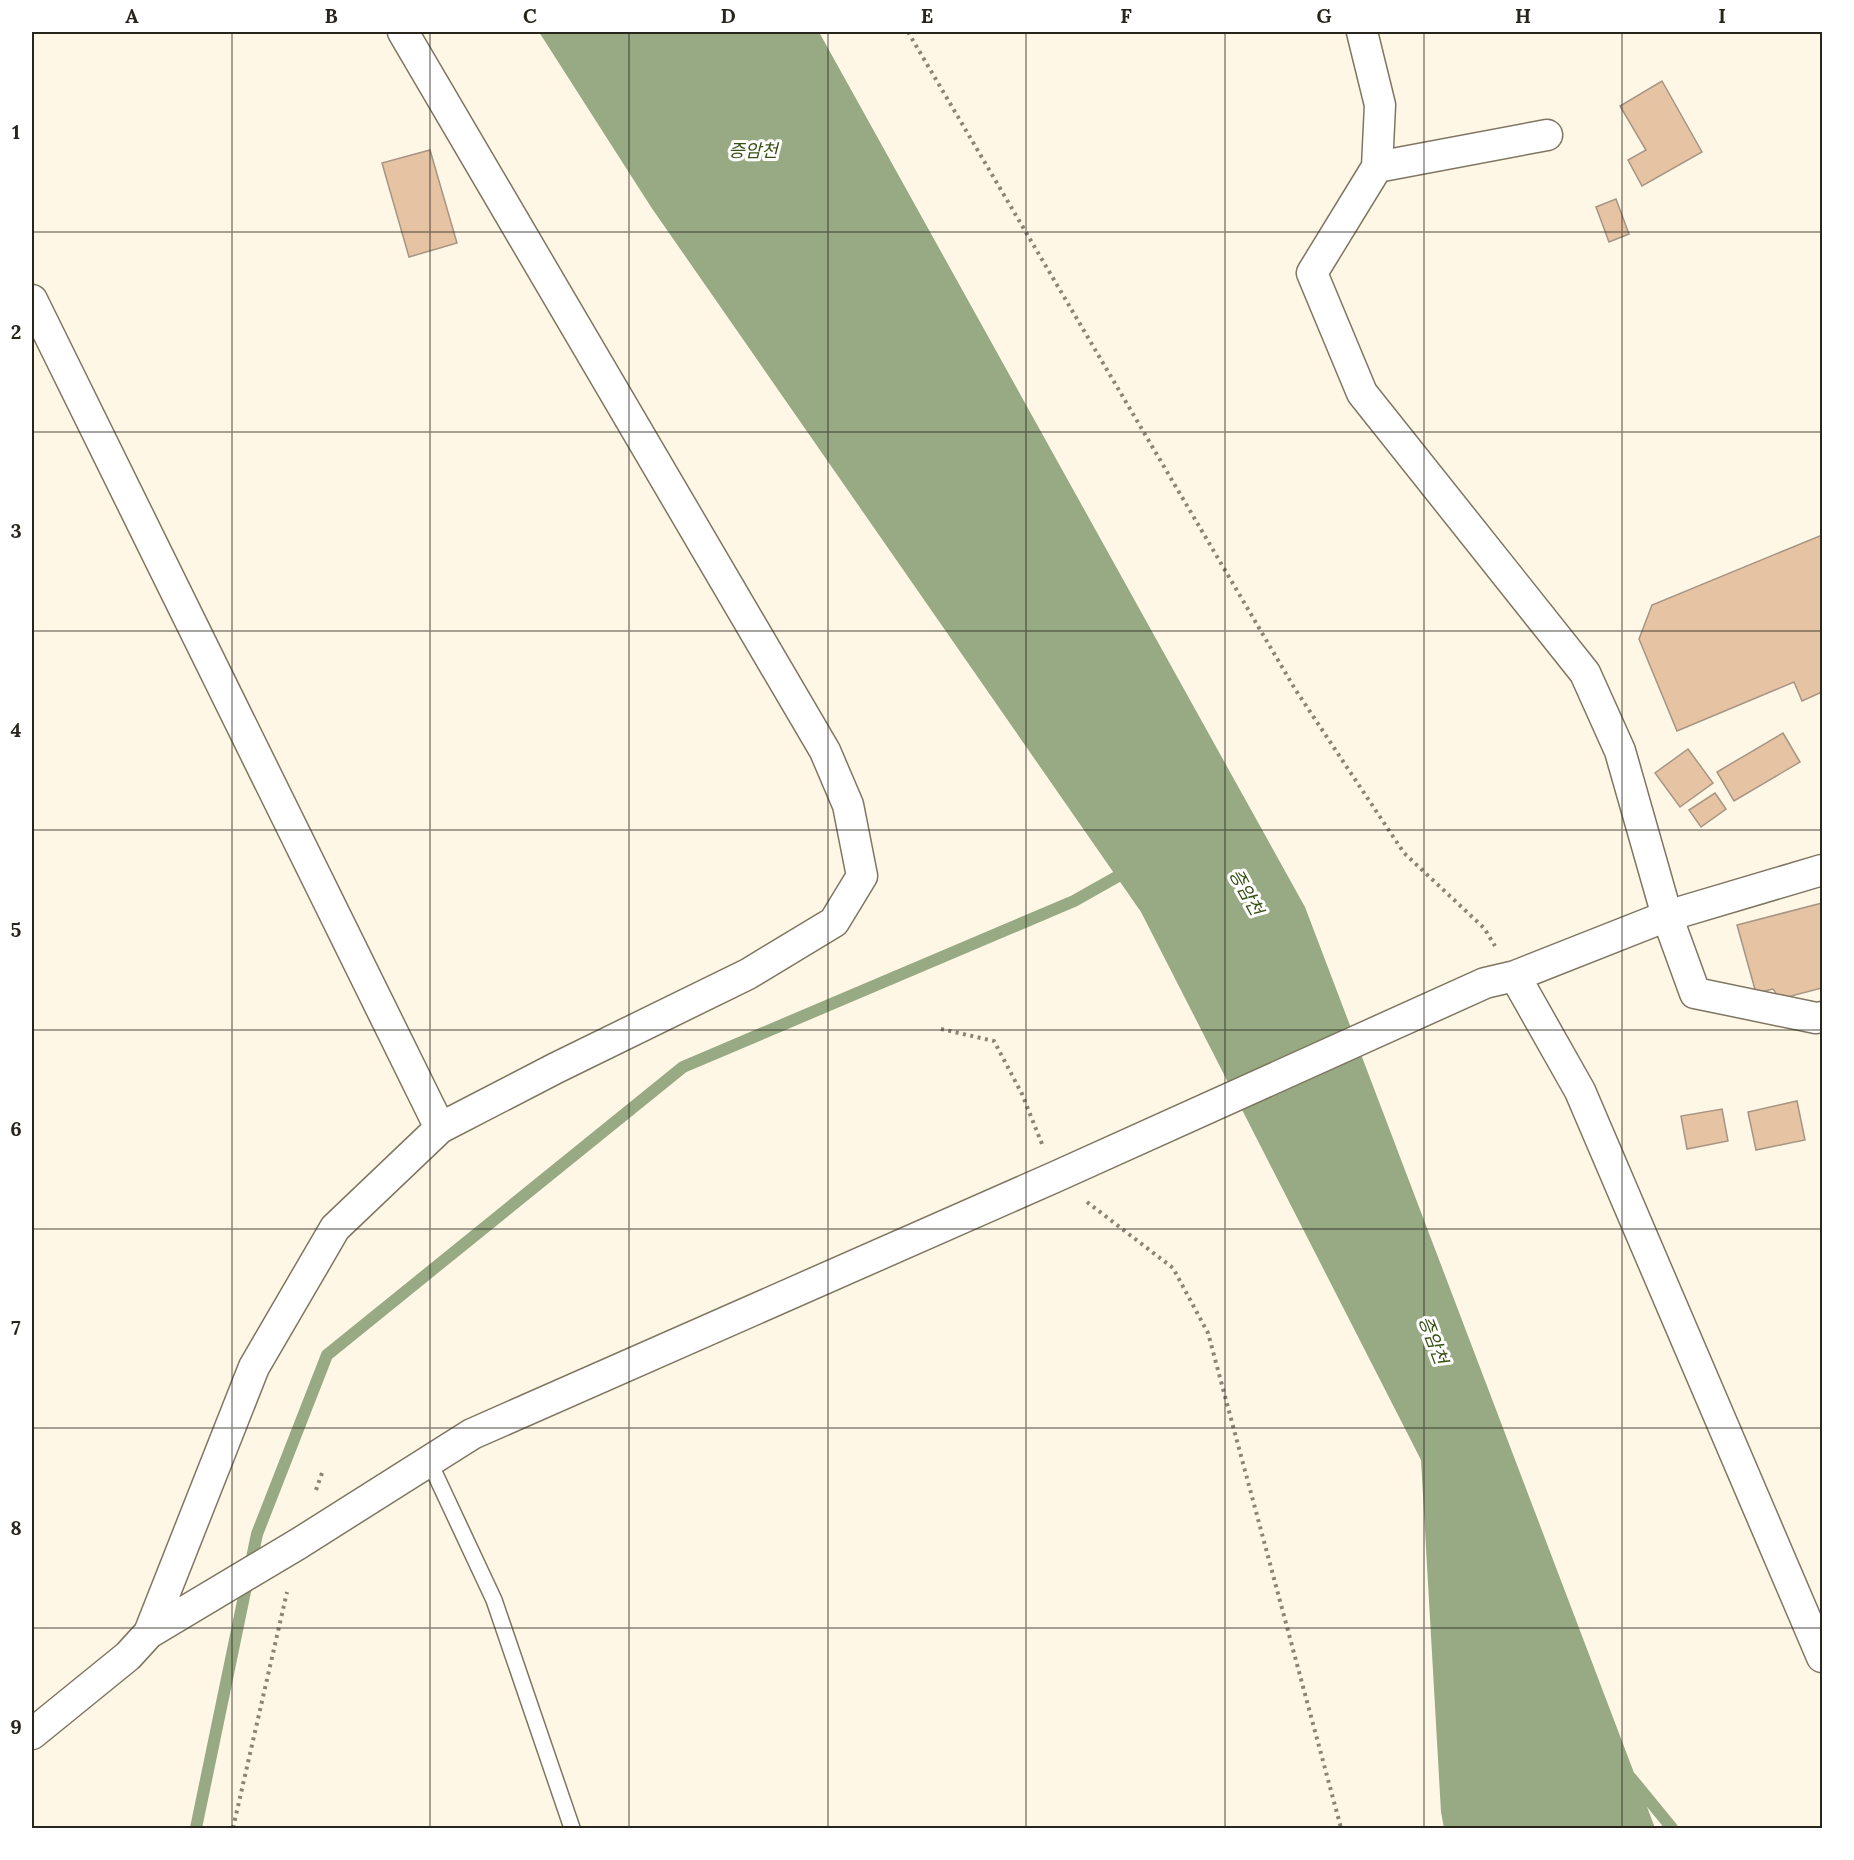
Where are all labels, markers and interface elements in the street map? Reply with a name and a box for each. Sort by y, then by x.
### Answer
text: A [125,3,139,28]
text: B [324,3,338,28]
text: C [523,3,537,28]
text: D [720,3,736,28]
text: E [921,3,933,28]
text: F [1120,3,1132,28]
text: G [1316,3,1332,28]
text: H [1515,3,1531,28]
text: I [1718,3,1726,28]
text: 1 [12,119,20,144]
water label: 증암천 [728,139,780,162]
text: 2 [11,319,21,344]
text: 3 [10,518,22,543]
text: 4 [11,717,22,742]
water label: 증암천 [1224,864,1270,921]
text: 5 [11,917,22,942]
text: 6 [10,1116,22,1141]
water label: 증암천 [1414,1313,1454,1369]
text: 7 [11,1315,21,1340]
text: 8 [10,1515,22,1540]
text: 9 [10,1714,22,1739]

